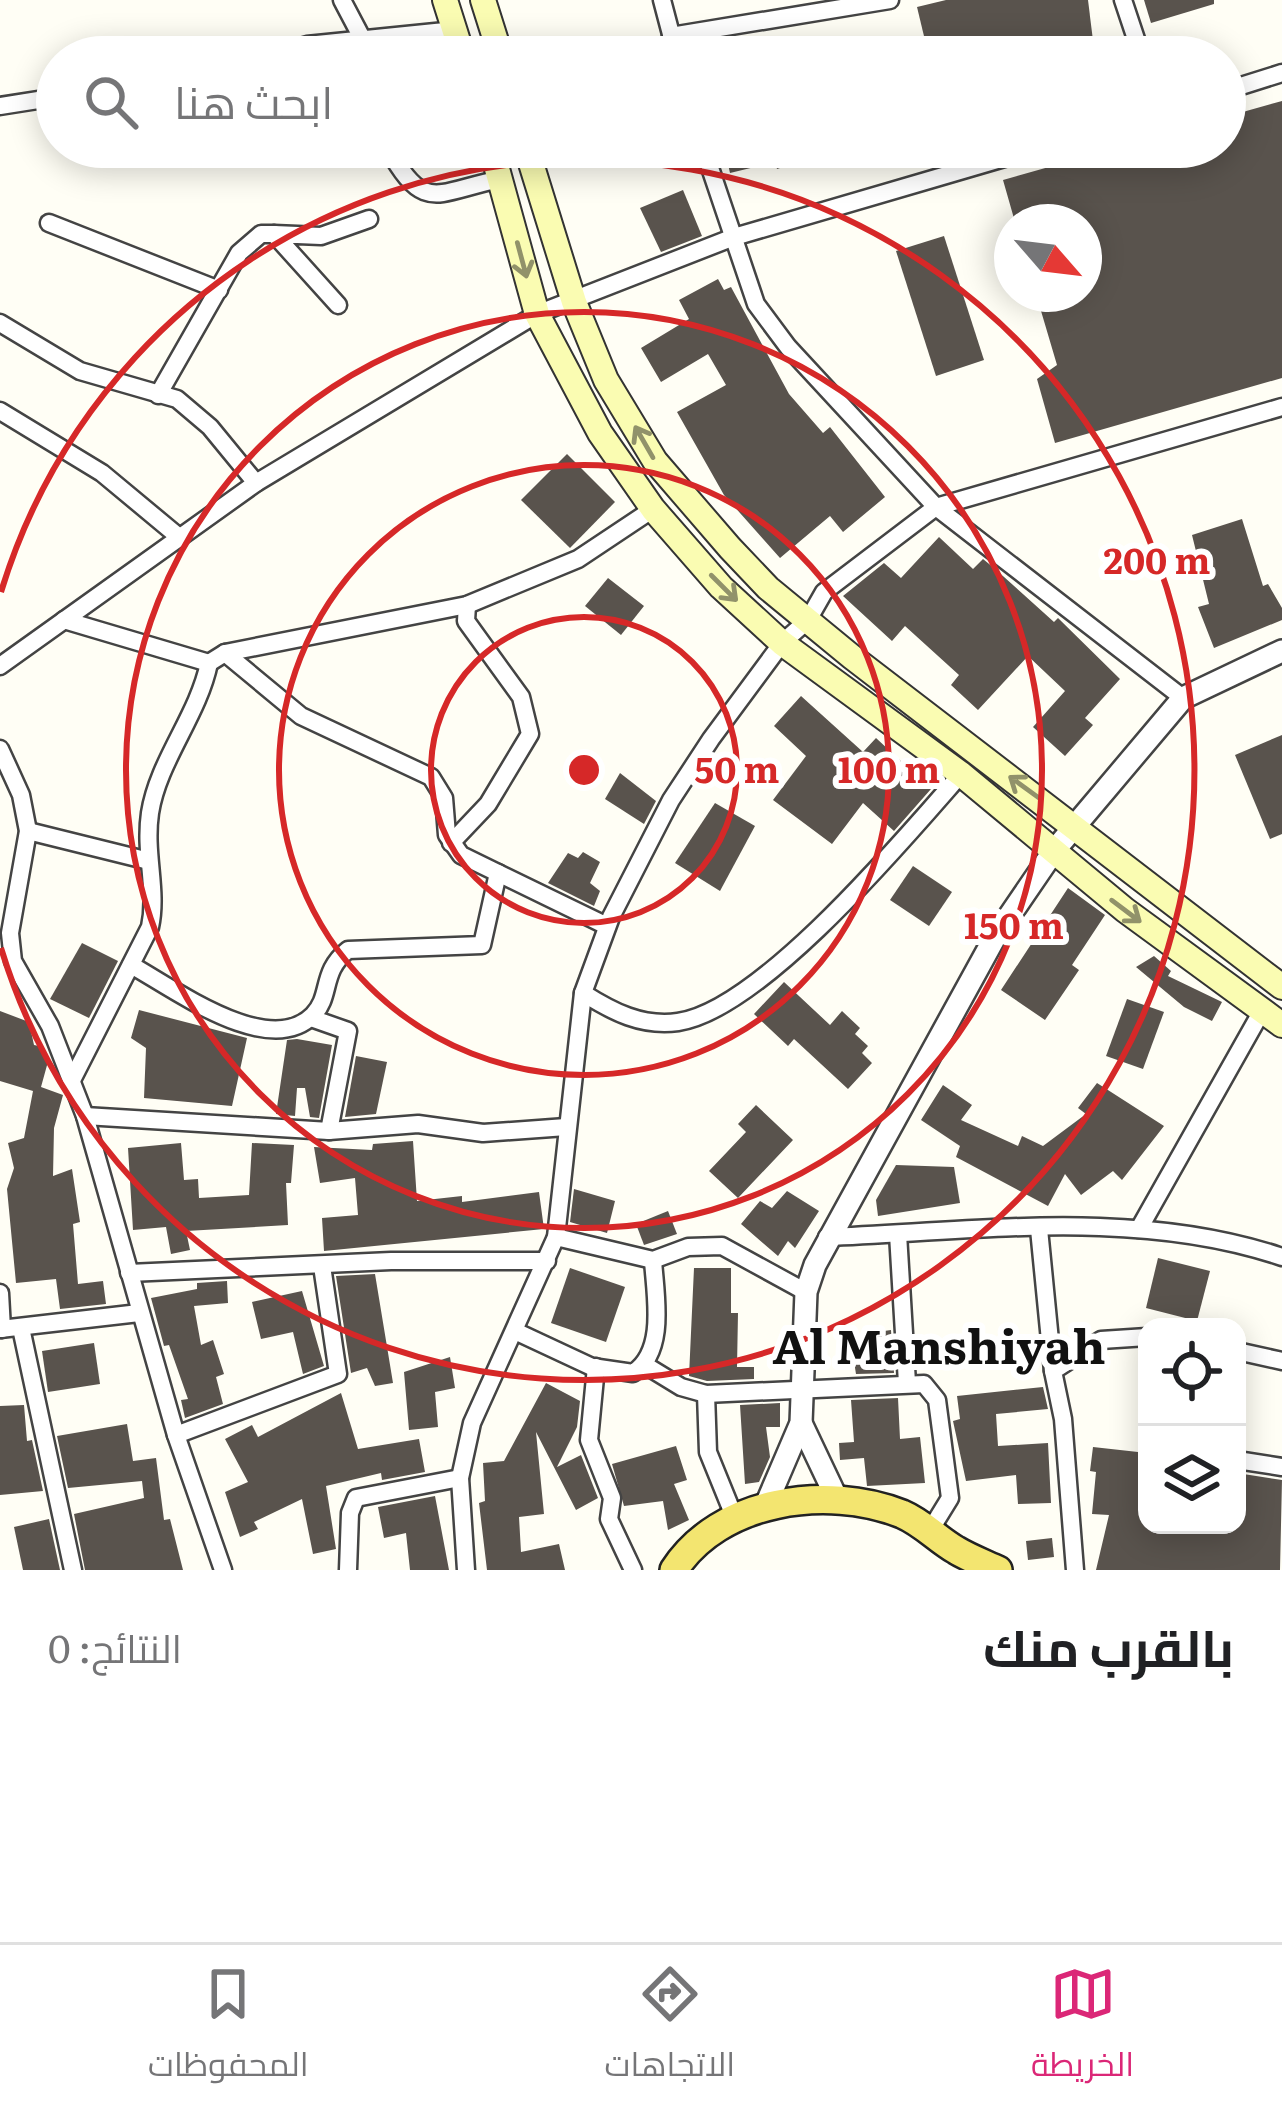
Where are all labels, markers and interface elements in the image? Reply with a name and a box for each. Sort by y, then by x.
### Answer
search box [36,36,1246,168]
text: ابحث هنا [174,66,333,133]
icon: search [78,69,144,135]
north arrow [994,204,1102,312]
one-way arrow [513,240,535,278]
one-way arrow [632,425,656,460]
text: 200 m [1104,532,1210,585]
one-way arrow [709,573,737,602]
text: 50 m [695,741,780,794]
text: 100 m [838,741,940,794]
centre of rings [563,749,605,791]
one-way arrow [1008,775,1041,800]
text: 150 m [964,897,1064,950]
one-way arrow [1109,897,1142,923]
district label: Al Manshiyah [772,1308,1106,1379]
map controls [1138,1318,1246,1534]
button: locate [1138,1318,1246,1426]
button: layers [1138,1426,1246,1534]
text: بالقرب منك [983,1607,1234,1683]
text: النتائج: 0 [48,1617,182,1675]
tab: المحفوظات [148,1961,309,2095]
tab: الاتجاهات [604,1961,735,2095]
tab: الخريطة [1031,1961,1134,2095]

